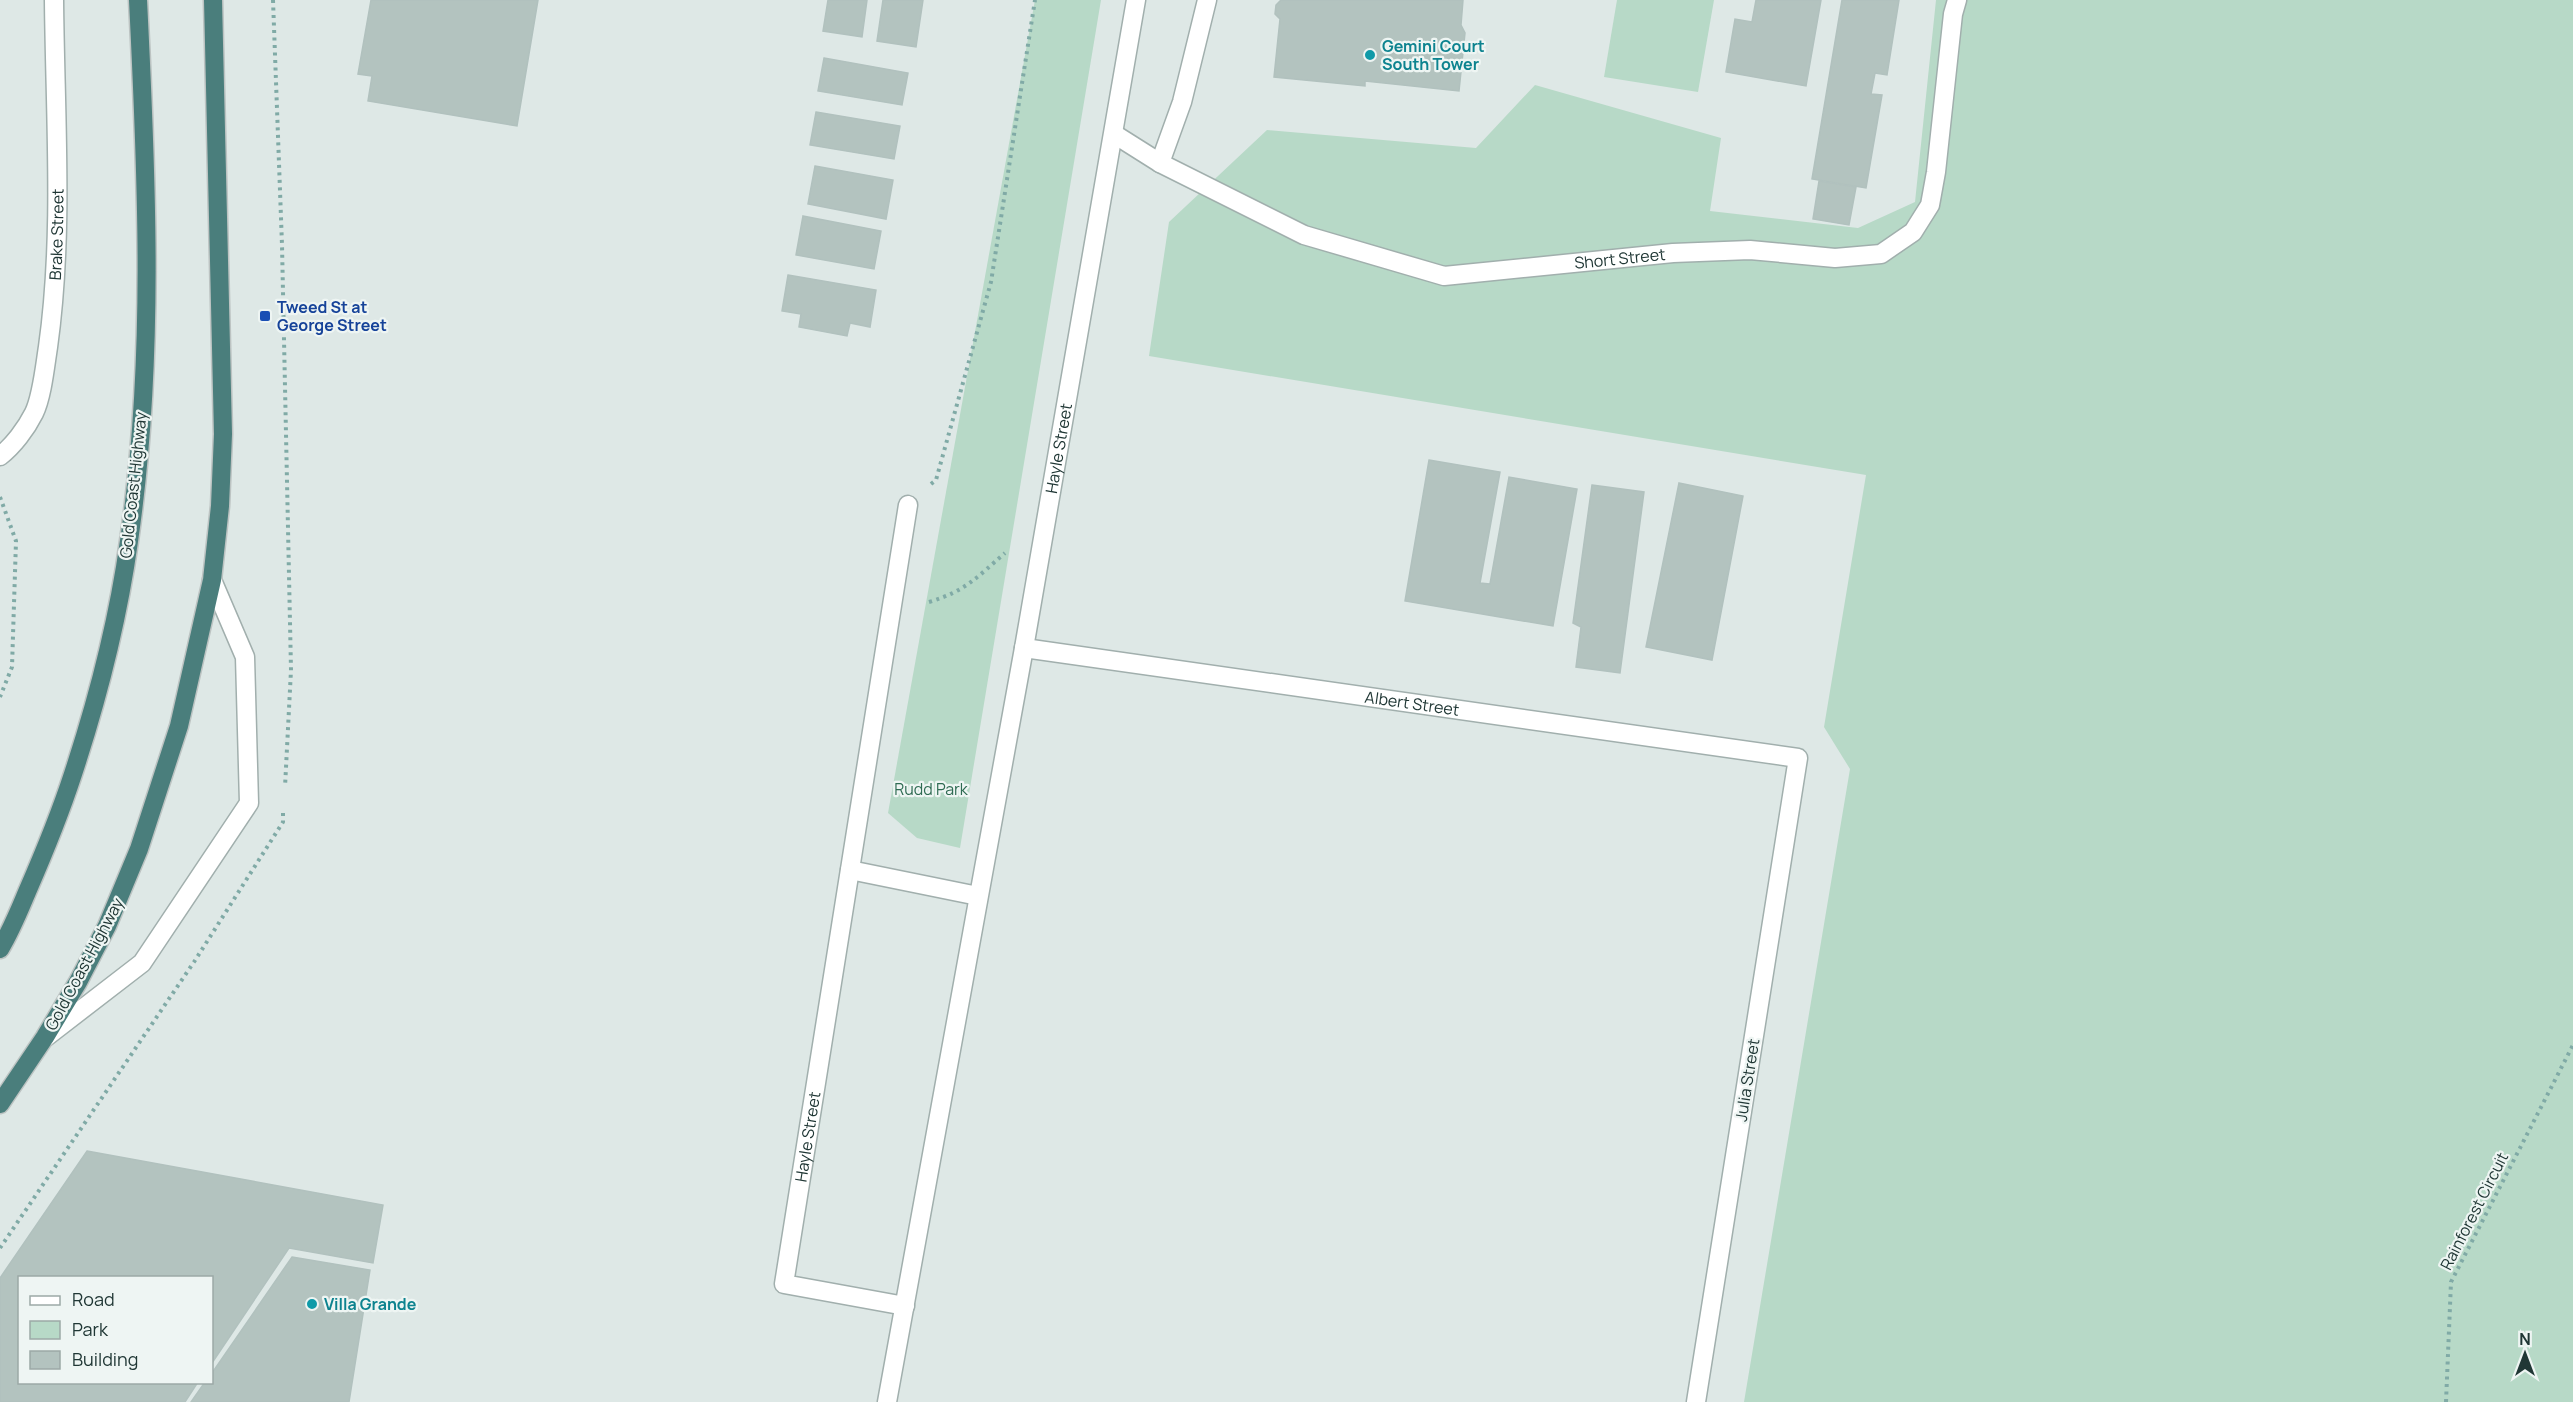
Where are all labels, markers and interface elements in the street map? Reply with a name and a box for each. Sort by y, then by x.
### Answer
place label: Gemini Court South Tower [1382,35,1485,75]
marker: Gemini Court South Tower [1363,48,1377,62]
street label: Brake Street [44,189,68,281]
street label: Short Street [1573,243,1666,274]
place label: Tweed St at George Street [277,296,387,336]
marker: Tweed St at George Street [258,309,272,323]
street label: Hayle Street [1040,402,1077,495]
street label: Gold Coast Highway [114,410,152,559]
street label: Albert Street [1363,686,1461,721]
park label: Rudd Park [894,778,969,800]
street label: Gold Coast Highway [40,893,129,1034]
street label: Julia Street [1730,1037,1764,1123]
street label: Hayle Street [789,1090,825,1184]
street label: Rainforest Circuit [2435,1148,2513,1274]
legend [18,1276,213,1384]
text: Road [72,1287,115,1311]
place label: Villa Grande [324,1293,417,1315]
marker: Villa Grande [305,1297,319,1311]
text: Park [72,1317,109,1341]
north arrow [2495,1324,2555,1384]
text: N [2519,1328,2531,1350]
text: Building [72,1347,138,1371]

